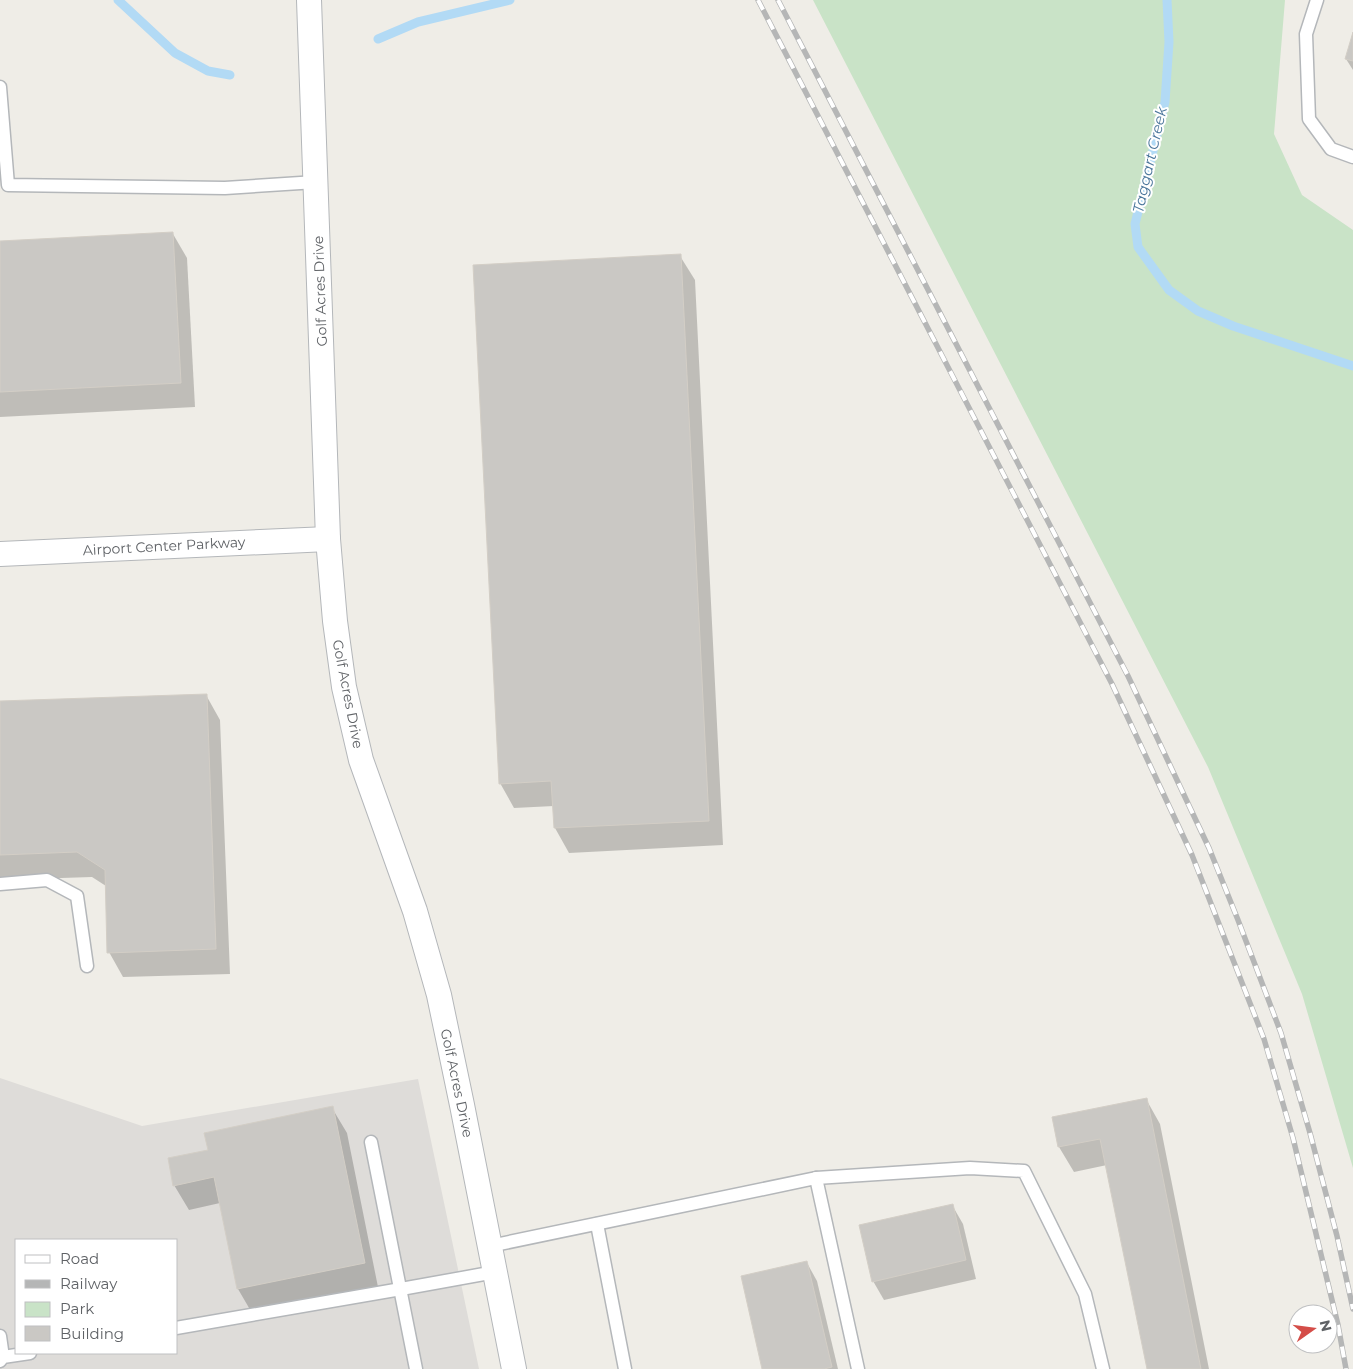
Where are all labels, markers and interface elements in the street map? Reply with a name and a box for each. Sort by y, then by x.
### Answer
water label: Taggart Creek [1128,104,1171,215]
street label: Golf Acres Drive [309,235,331,347]
street label: Airport Center Parkway [82,533,246,559]
street label: Golf Acres Drive [329,638,367,750]
street label: Golf Acres Drive [437,1027,477,1139]
legend [15,1239,178,1354]
text: Road [60,1249,99,1268]
text: Railway [60,1274,118,1293]
text: Park [60,1299,94,1318]
north arrow [1288,1304,1338,1354]
text: N [1316,1318,1336,1334]
text: Building [60,1324,124,1343]

